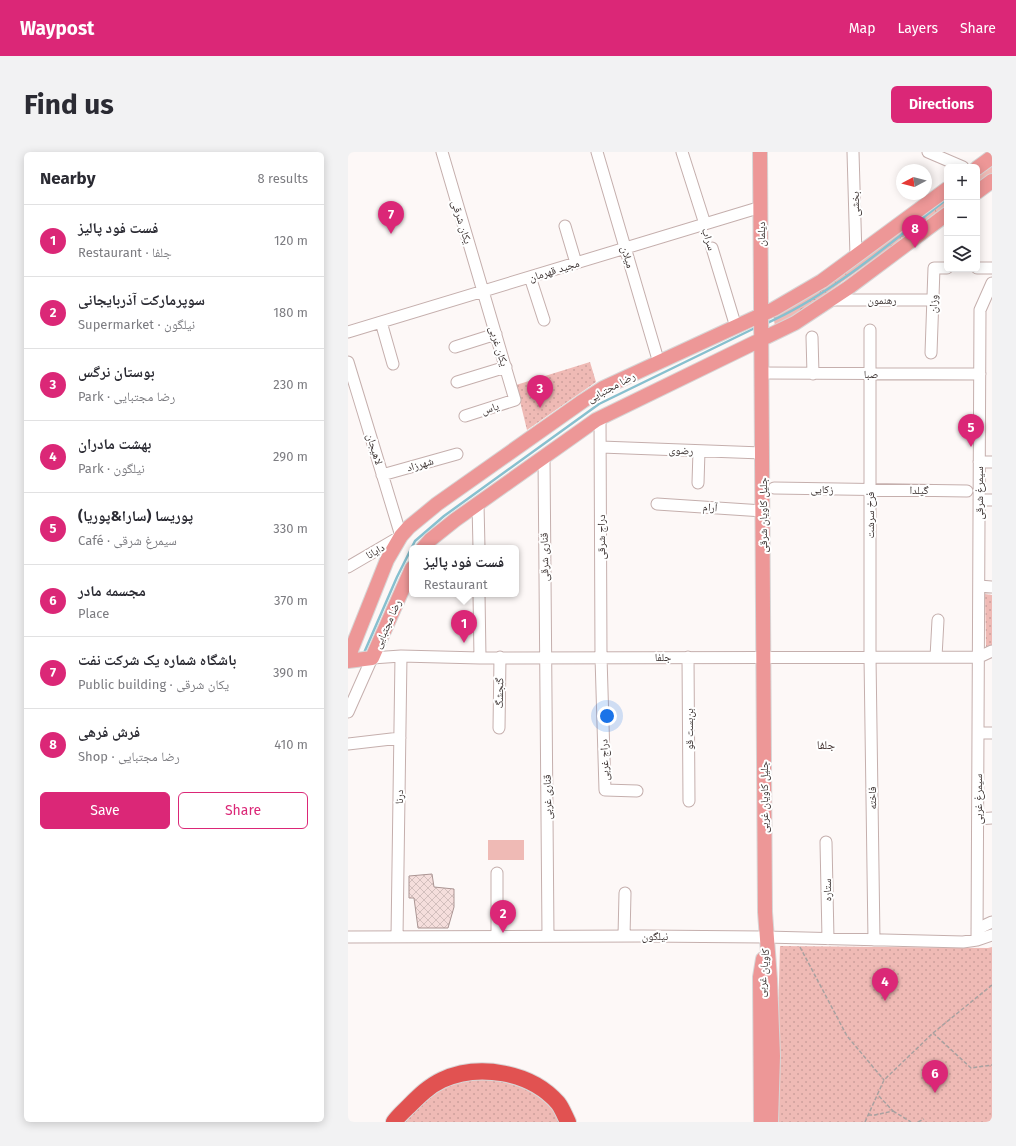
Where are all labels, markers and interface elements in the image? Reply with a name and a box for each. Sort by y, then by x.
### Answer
text: Waypost [20,17,94,40]
text: Map [849,20,875,37]
text: Layers [897,20,938,37]
text: Share [960,20,996,37]
button: Directions [891,86,992,123]
text: Find us [24,88,114,121]
north arrow [896,164,932,200]
map controls [944,164,980,272]
button: + [944,164,980,200]
text: Nearby [40,168,95,189]
text: 8 results [257,171,308,186]
street label: بخشی [849,191,862,217]
street label: یکان شرقی [449,199,474,246]
button: − [944,200,980,236]
pin: 7 [378,201,404,234]
pin: 8 [902,215,928,248]
text: فست فود پالیز [78,219,159,237]
street label: دیلمان [755,221,768,246]
street label: سراب [699,226,718,252]
text: 1 [50,233,56,248]
text: 120 m [274,233,308,248]
button: layers [944,236,980,272]
text: Restaurant · جلفا [78,245,172,260]
street label: میلان [618,245,637,270]
street label: مجید قهرمان [527,257,581,284]
text: سوپرمارکت آذربایجانی [78,291,205,309]
street label: رهنمون [867,294,897,307]
street label: وزان [927,295,940,313]
text: 2 [50,305,56,320]
text: 180 m [273,305,308,320]
text: Supermarket · نیلگون [78,317,195,332]
street label: یکان غربی [486,324,511,368]
text: بوستان نرگس [78,363,155,381]
street label: صبا [864,368,878,381]
street label: رضا مجتبایی [585,369,637,405]
pin: 3 [527,375,553,408]
text: 3 [50,377,56,392]
text: 230 m [273,377,308,392]
text: Park · رضا مجتبایی [78,389,175,404]
street label: یاس [480,399,501,417]
pin: 5 [958,414,984,447]
street label: لاهیجان [364,432,385,467]
text: بهشت مادران [78,435,151,453]
street label: رضوی [668,444,694,457]
text: 4 [49,449,57,464]
text: 290 m [273,449,308,464]
street label: شهرزاد [405,454,435,474]
text: Park · نیلگون [78,461,145,476]
street label: سیمرغ شرقی [973,466,986,520]
street label: جلیل کاویان شرقی [757,477,770,553]
street label: زکایی [810,483,834,496]
street label: گیلدا [909,484,929,497]
street label: فرخ سرشت [864,491,877,538]
street label: آرام [702,500,718,515]
text: پوریسا (سارا&پوریا) [78,507,193,525]
street label: دراج شرقی [595,514,608,560]
text: 5 [50,521,56,536]
text: 330 m [273,521,308,536]
street label: قناری شرقی [538,532,551,581]
text: Café · سیمرغ شرقی [78,533,177,548]
street label: دایانا [364,541,387,562]
popup [409,545,519,597]
text: فست فود پالیز [424,553,504,571]
text: Restaurant [424,577,488,592]
text: مجسمه مادر [78,582,146,600]
text: 6 [49,593,57,608]
text: 370 m [274,593,308,608]
street label: رضا مجتبایی [371,598,404,651]
text: Place [78,606,109,621]
pin: 1 [451,610,477,643]
text: باشگاه شماره یک شرکت نفت [78,651,236,669]
street label: جلفا [655,651,671,664]
text: 7 [50,665,56,680]
text: 390 m [273,665,308,680]
text: Public building · یکان شرقی [78,677,229,692]
street label: گنجشگ [493,677,506,709]
your location [597,706,617,726]
street label: بن‌بست قو [683,708,696,750]
text: فرش فرهی [78,723,140,741]
text: 8 [49,737,57,752]
text: 410 m [274,737,308,752]
street label: دراج غربی [597,738,612,781]
district label: جلفا [817,738,835,752]
text: Shop · رضا مجتبایی [78,749,180,764]
street label: جلیل کاویان غربی [758,761,771,833]
street label: قناری غربی [541,774,554,820]
street label: سیمرغ غربی [972,774,985,824]
street label: فاخته [866,786,879,810]
street label: درنا [393,789,406,804]
button: Save [40,792,170,829]
button: Share [178,792,308,829]
street label: ستاره [821,879,834,901]
pin: 2 [490,900,516,933]
street label: نیلگون [642,930,668,943]
street label: کاویان غربی [755,948,772,998]
pin: 4 [872,968,898,1001]
pin: 6 [922,1060,948,1093]

